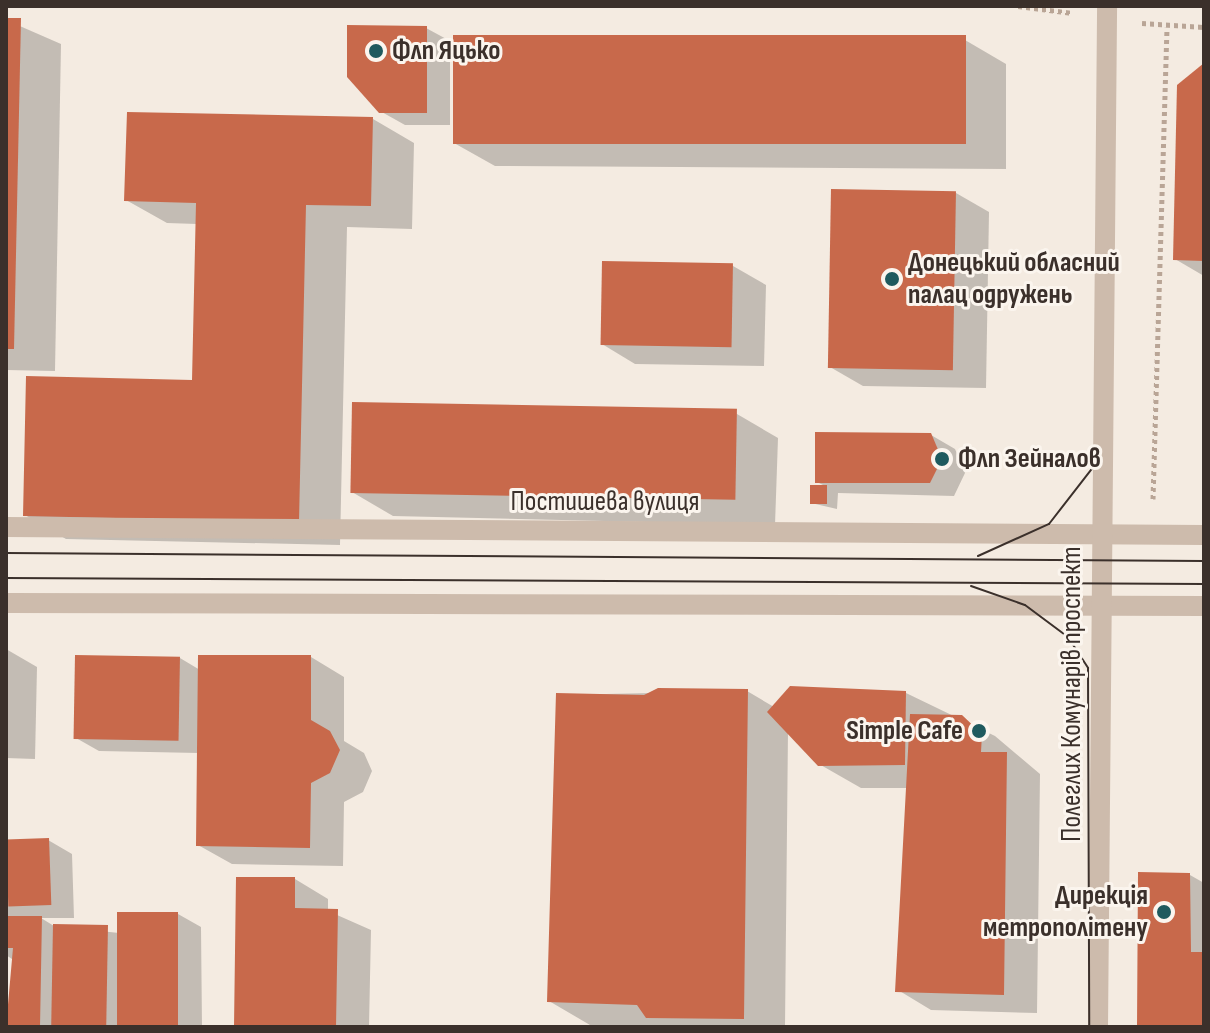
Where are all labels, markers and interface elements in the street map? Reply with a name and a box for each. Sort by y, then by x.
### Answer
place label: Флп Яцько [392,34,500,68]
marker: Флп Яцько [367,42,385,60]
place label: Донецький обласний палац одружень [908,246,1120,312]
marker: Донецький обласний палац одружень [883,270,901,288]
place label: Флп Зейналов [958,442,1101,476]
marker: Флп Зейналов [933,450,951,468]
street label: Постишева вулиця [511,485,699,519]
street label: Полеглих Комунарів проспект [1055,546,1089,842]
place label: Simple Cafe [846,714,963,748]
marker: Simple Cafe [970,722,988,740]
place label: Дирекція метрополітену [983,879,1148,945]
marker: Дирекція метрополітену [1155,903,1173,921]

